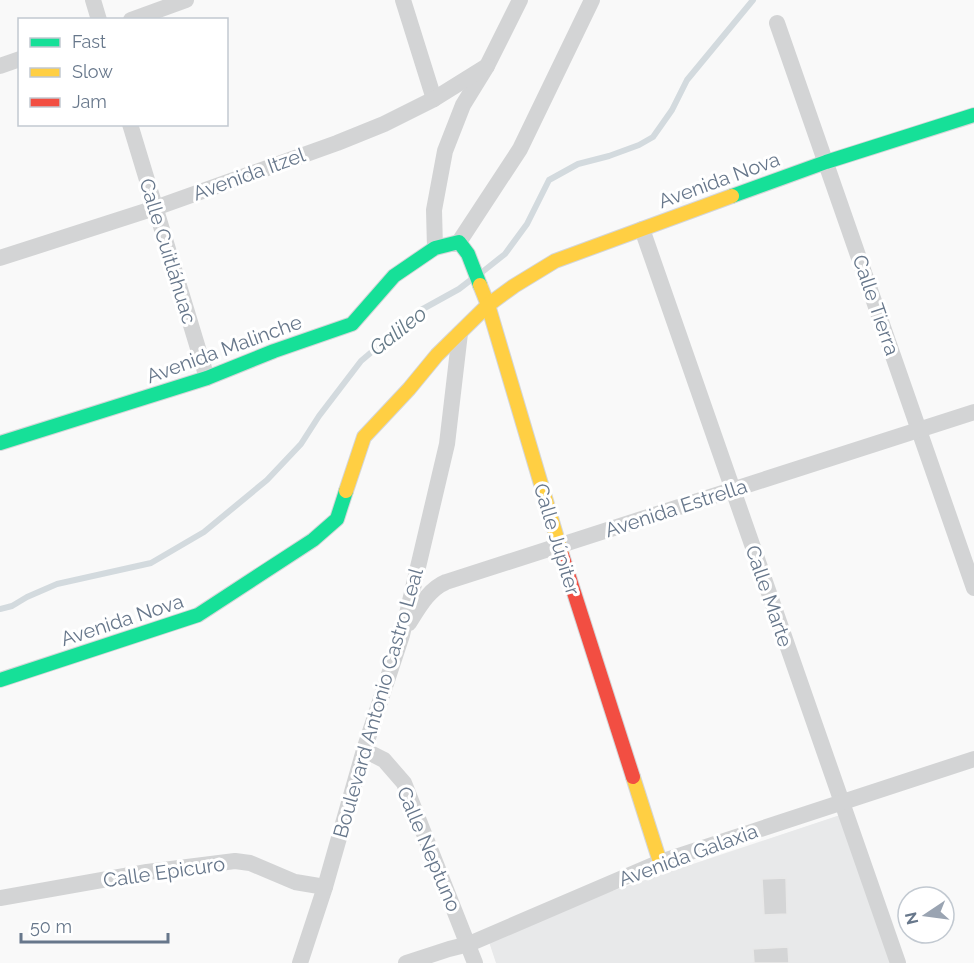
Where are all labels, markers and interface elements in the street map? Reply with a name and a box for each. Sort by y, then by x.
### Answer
legend [18,18,228,126]
text: Fast [72,31,106,52]
text: Slow [72,61,113,82]
text: Jam [72,91,107,112]
street label: Avenida Itzel [190,142,309,205]
street label: Avenida Nova [655,147,783,213]
street label: Calle Cuitláhuac [134,175,202,327]
street label: Calle Tierra [848,251,904,359]
water label: Galileo [364,301,431,361]
street label: Avenida Malinche [143,310,305,388]
street label: Avenida Estrella [602,474,750,542]
street label: Calle Júpiter [529,480,585,598]
street label: Calle Marte [740,542,798,650]
street label: Boulevard Antonio Castro Leal [328,565,428,841]
street label: Avenida Nova [58,589,186,651]
street label: Calle Neptuno [392,783,466,915]
street label: Avenida Galaxia [615,819,761,891]
street label: Calle Epicuro [102,852,226,892]
north arrow [896,885,956,945]
scale bar [21,906,168,944]
text: N [901,910,923,926]
text: 50 m [30,916,72,937]

